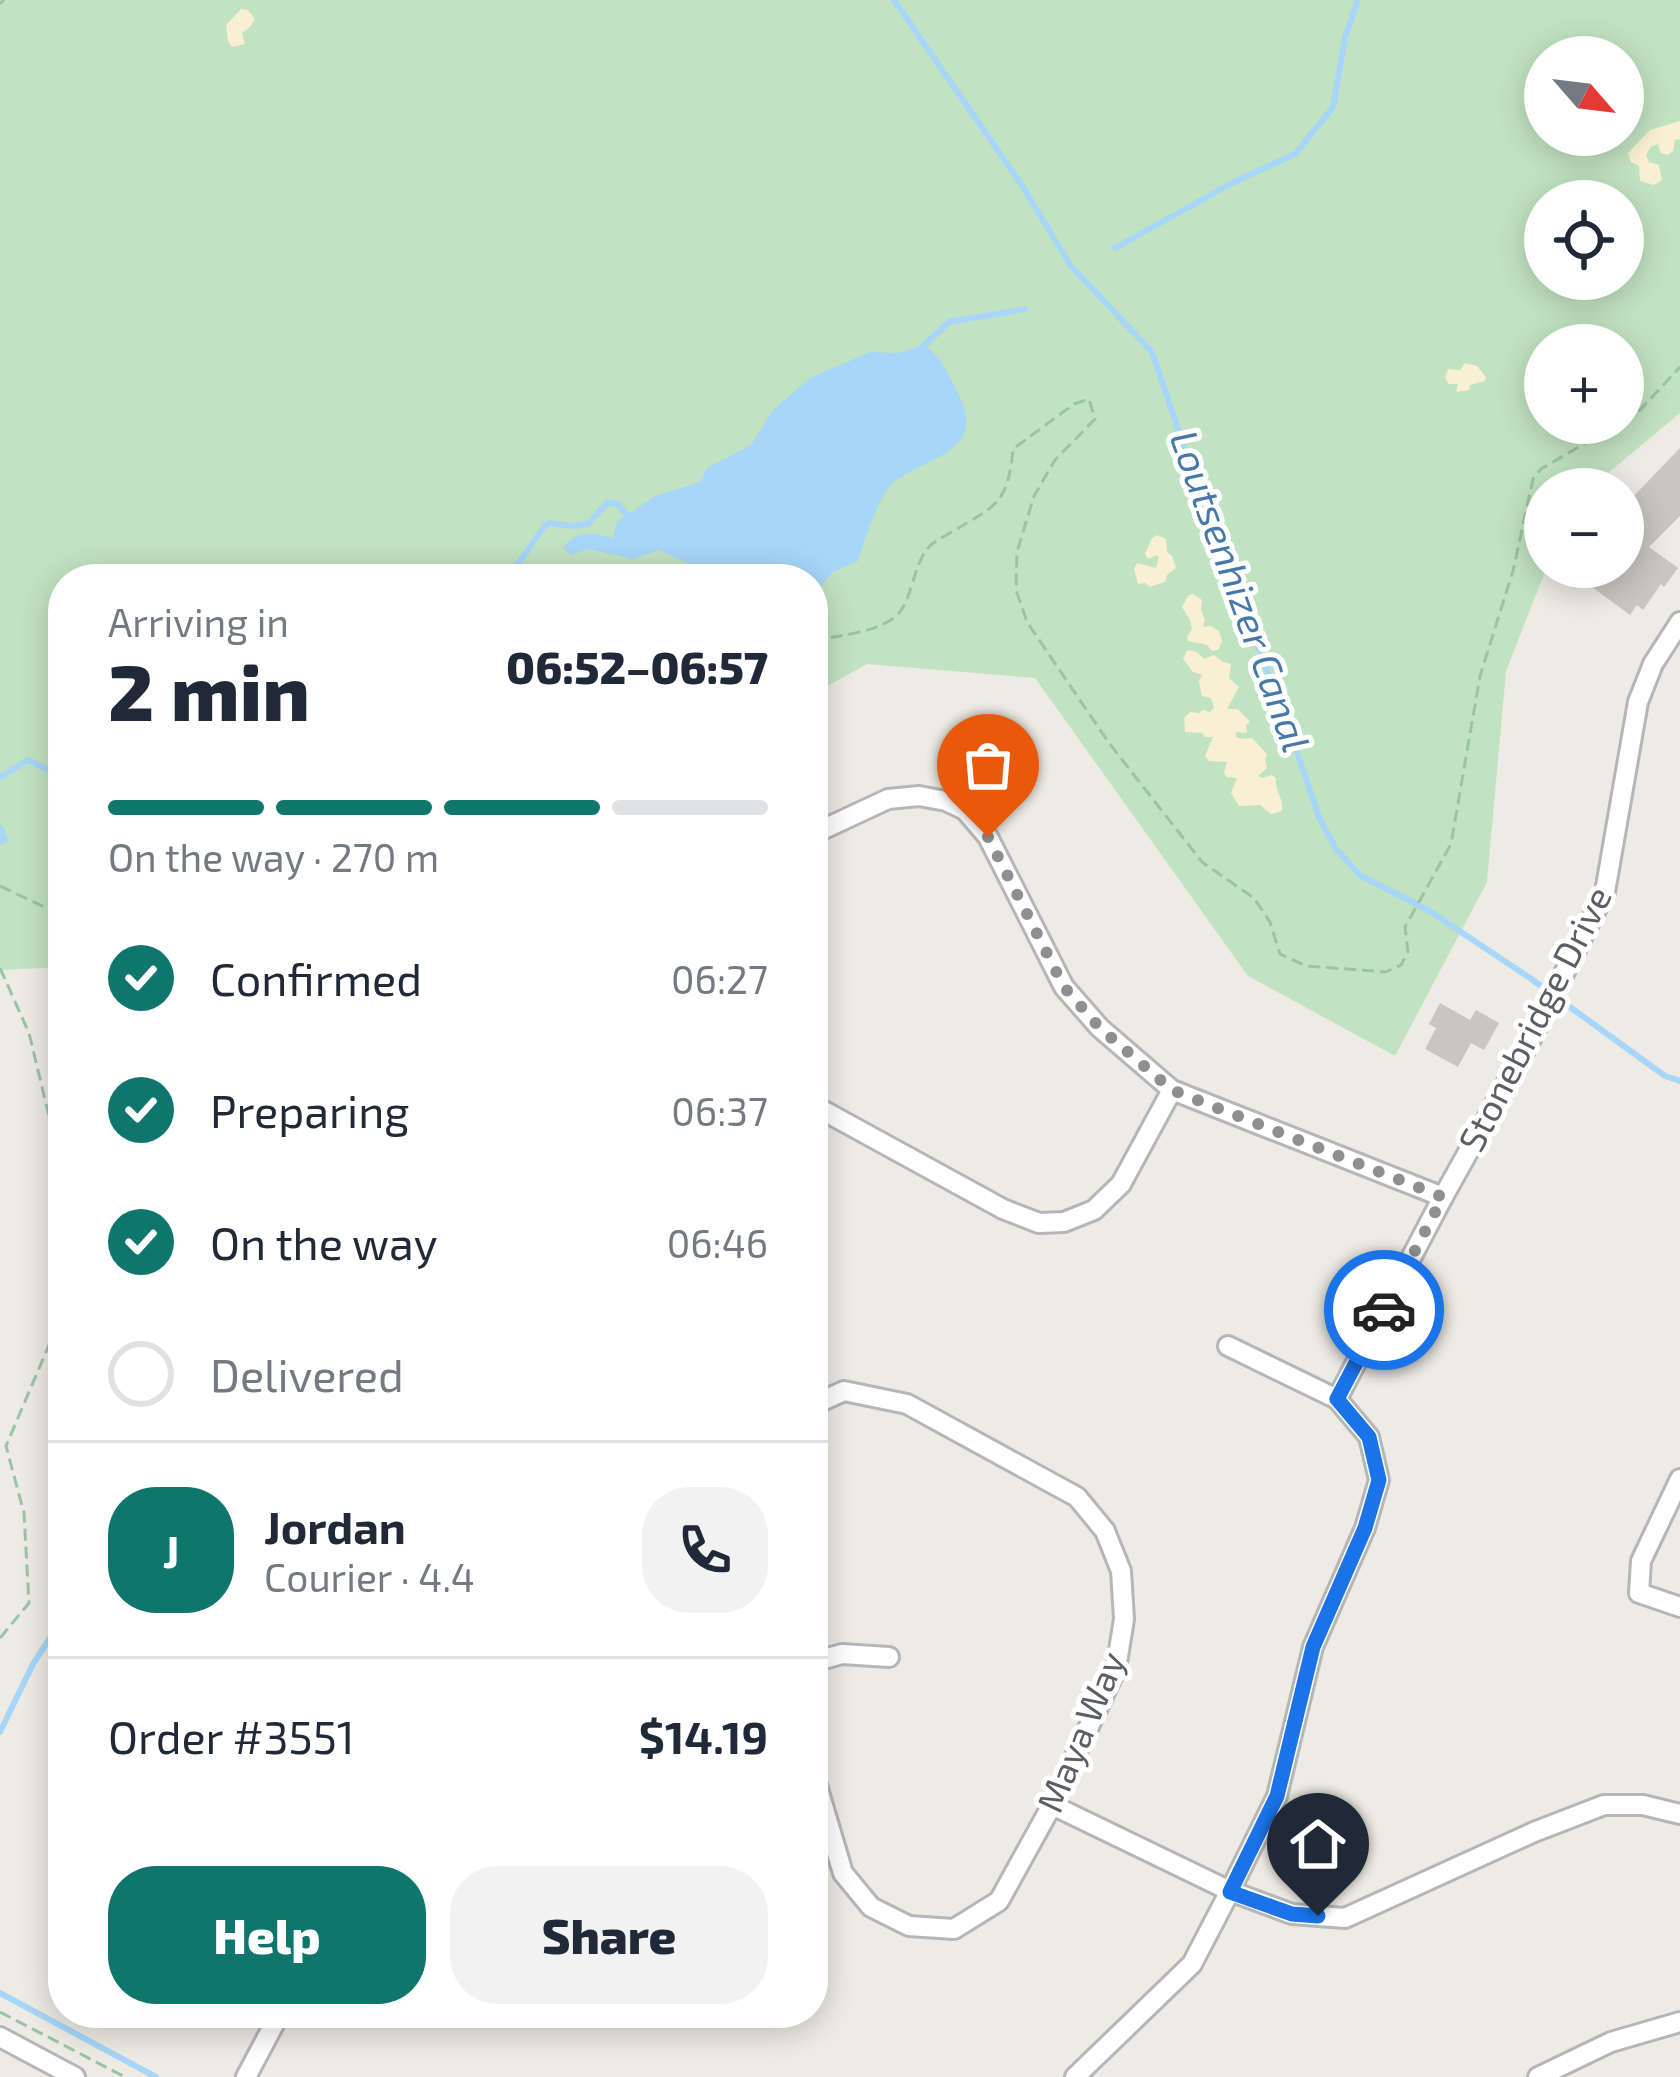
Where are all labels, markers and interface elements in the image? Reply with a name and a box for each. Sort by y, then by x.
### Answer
north arrow [1524,36,1644,156]
map controls [1524,36,1644,588]
button: locate [1524,180,1644,300]
button: + [1524,324,1644,444]
water label: Loutsenhizer Canal [1161,423,1321,757]
button: − [1524,468,1644,588]
text: Arriving in [108,598,289,645]
text: 06:52–06:57 [506,639,768,693]
text: 2 min [108,643,310,737]
pin [937,714,1039,837]
icon: bag [955,732,1021,798]
text: On the way · 270 m [108,833,439,880]
street label: Stonebridge Drive [1448,879,1619,1158]
icon: check [108,945,174,1011]
text: Confirmed [210,951,422,1005]
text: 06:27 [671,955,768,1002]
icon: check [108,1077,174,1143]
text: Preparing [210,1083,409,1137]
text: 06:37 [671,1087,768,1134]
icon: check [108,1209,174,1275]
text: On the way [210,1215,437,1269]
text: 06:46 [667,1219,768,1266]
courier [1324,1250,1444,1370]
icon: car [1351,1277,1417,1343]
text: Delivered [210,1347,404,1401]
button: phone [642,1487,768,1613]
text: Jordan [264,1499,406,1553]
text: J [163,1523,179,1577]
text: Courier · 4.4 [264,1553,475,1600]
street label: Maya Way [1027,1645,1133,1818]
text: Order #3551 [108,1709,355,1763]
text: $14.19 [639,1709,768,1763]
pin [1267,1793,1369,1916]
icon: home [1285,1811,1351,1877]
button: Help [108,1866,426,2004]
button: Share [450,1866,768,2004]

